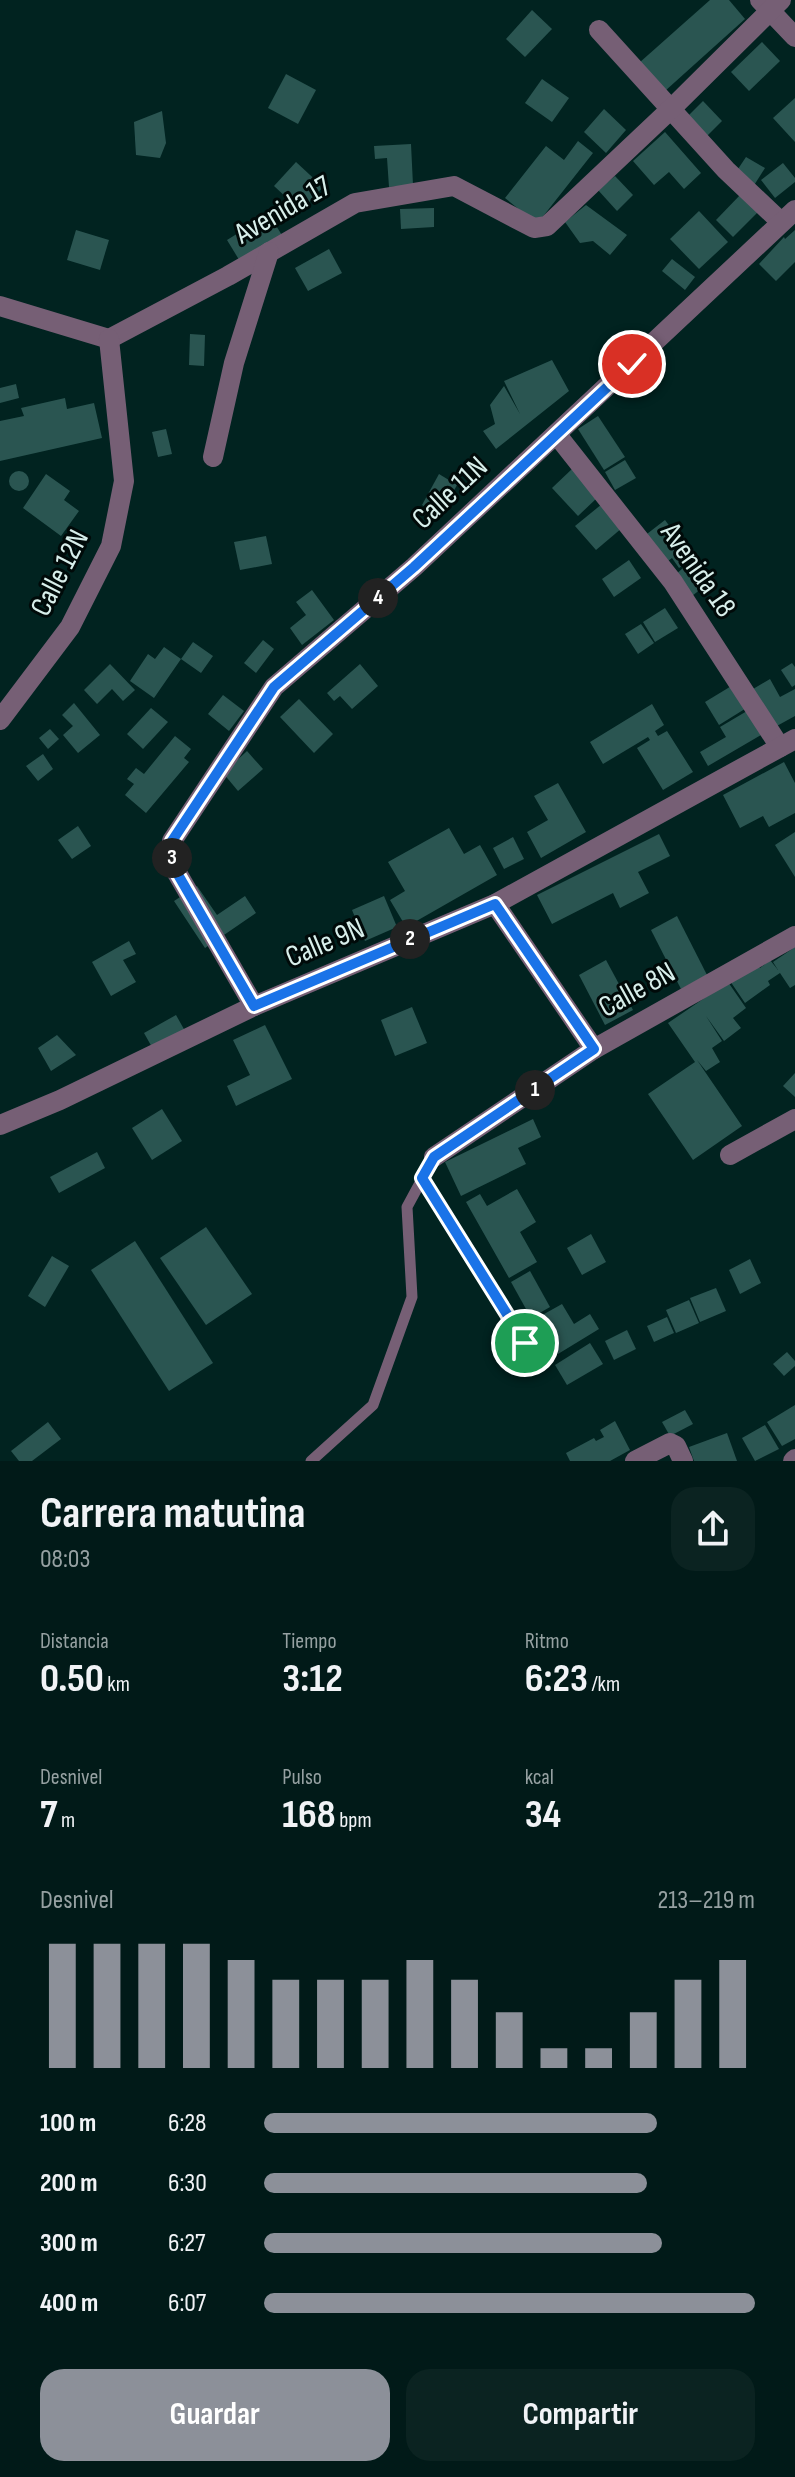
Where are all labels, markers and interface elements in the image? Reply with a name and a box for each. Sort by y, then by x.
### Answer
street label: Avenida 17 [227,168,338,252]
pin [598,330,666,398]
icon: check [610,342,654,386]
street label: Calle 11N [405,449,495,537]
street label: Avenida 18 [652,515,743,624]
street label: Calle 12N [23,524,97,622]
pin: 4 [358,578,398,618]
text: 4 [373,584,383,611]
pin: 3 [152,838,192,878]
text: 3 [167,844,177,871]
street label: Calle 9N [280,910,370,976]
pin: 2 [390,919,430,959]
text: 2 [405,925,415,952]
street label: Calle 8N [592,954,682,1026]
pin: 1 [515,1070,555,1110]
text: 1 [531,1076,539,1103]
pin [491,1309,559,1377]
icon: arrive [503,1321,547,1365]
text: Carrera matutina [40,1487,305,1540]
button: share [671,1487,755,1571]
text: 08:03 [40,1544,90,1575]
text: Distancia [40,1628,109,1655]
text: Tiempo [282,1628,337,1655]
text: Ritmo [525,1628,569,1655]
text: 0.50 [40,1655,104,1703]
text: 3:12 [282,1655,343,1703]
text: 6:23 [525,1655,588,1703]
text: km [104,1671,130,1698]
text: /km [588,1671,620,1698]
text: Desnivel [40,1764,102,1791]
text: Pulso [282,1764,322,1791]
text: kcal [525,1764,554,1791]
text: 7 [40,1791,57,1839]
text: 168 [282,1791,336,1839]
text: 34 [525,1791,561,1839]
text: m [57,1807,75,1834]
text: bpm [336,1807,372,1834]
text: Desnivel [40,1885,114,1916]
text: 213–219 m [657,1885,755,1916]
text: 100 m [40,2108,96,2139]
text: 6:28 [168,2108,206,2139]
text: 200 m [40,2168,97,2199]
text: 6:30 [168,2168,207,2199]
text: 300 m [40,2228,98,2259]
text: 6:27 [168,2228,205,2259]
text: 400 m [40,2288,98,2319]
text: 6:07 [168,2288,206,2319]
button: Guardar [40,2369,390,2461]
button: Compartir [406,2369,755,2461]

